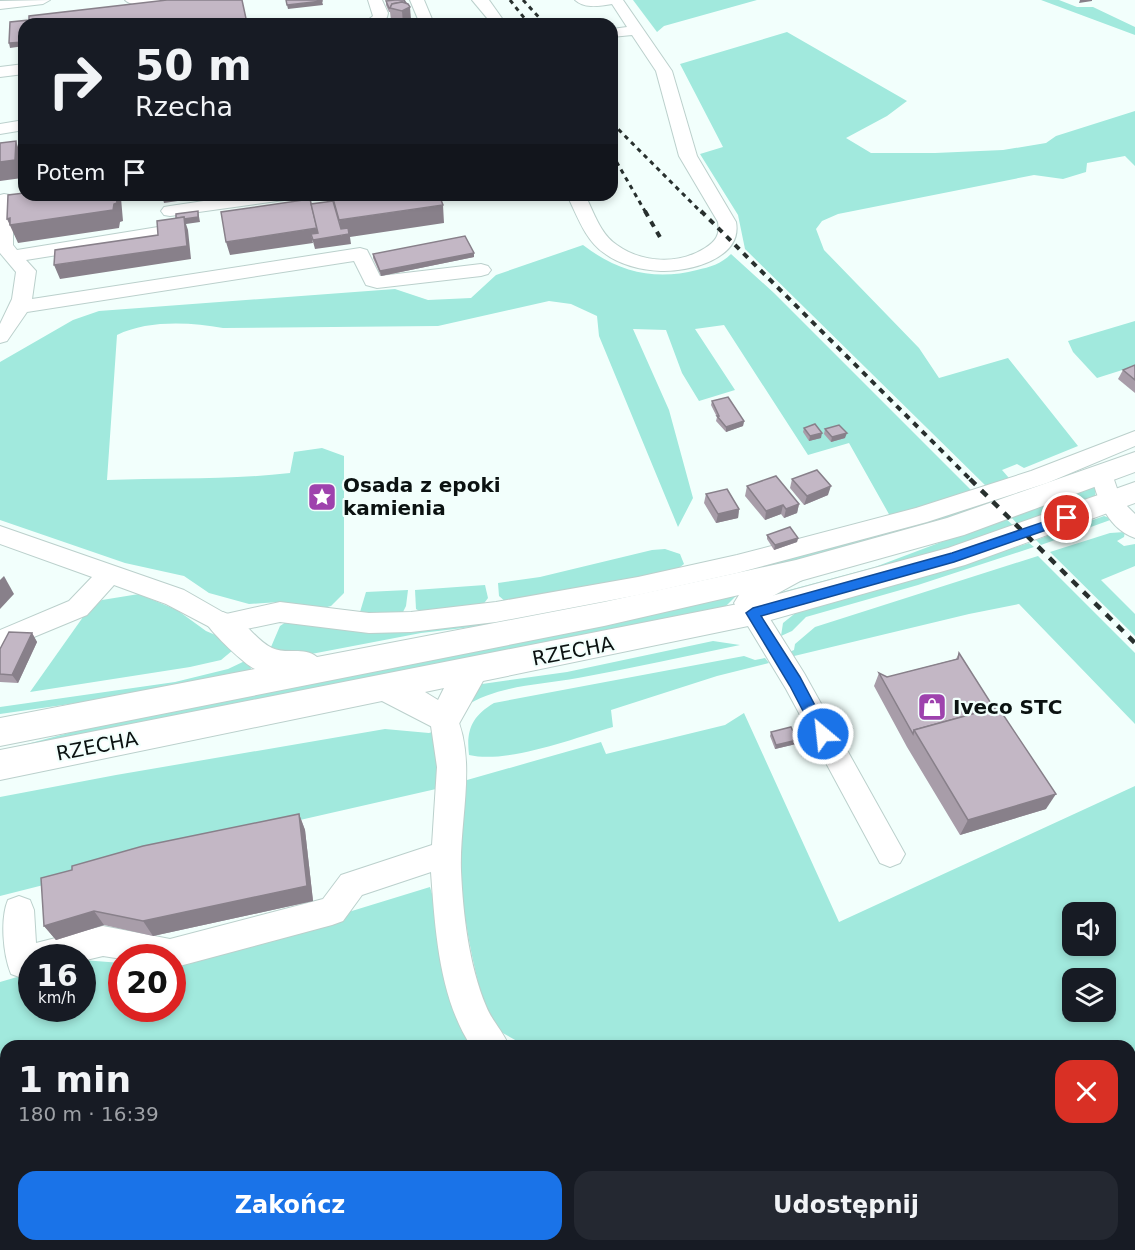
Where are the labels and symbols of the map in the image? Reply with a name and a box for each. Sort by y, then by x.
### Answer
place label: Osada z epoki kamienia [343,473,501,520]
place icon: Osada z epoki kamienia [306,481,338,513]
pin [1041,492,1092,543]
street label: RZECHA [530,631,616,671]
shop icon: Iveco STC [916,691,948,723]
place label: Iveco STC [953,695,1062,719]
position arrow [791,702,855,766]
street label: RZECHA [54,726,140,766]
speed limit sign: 20 [108,944,186,1022]

